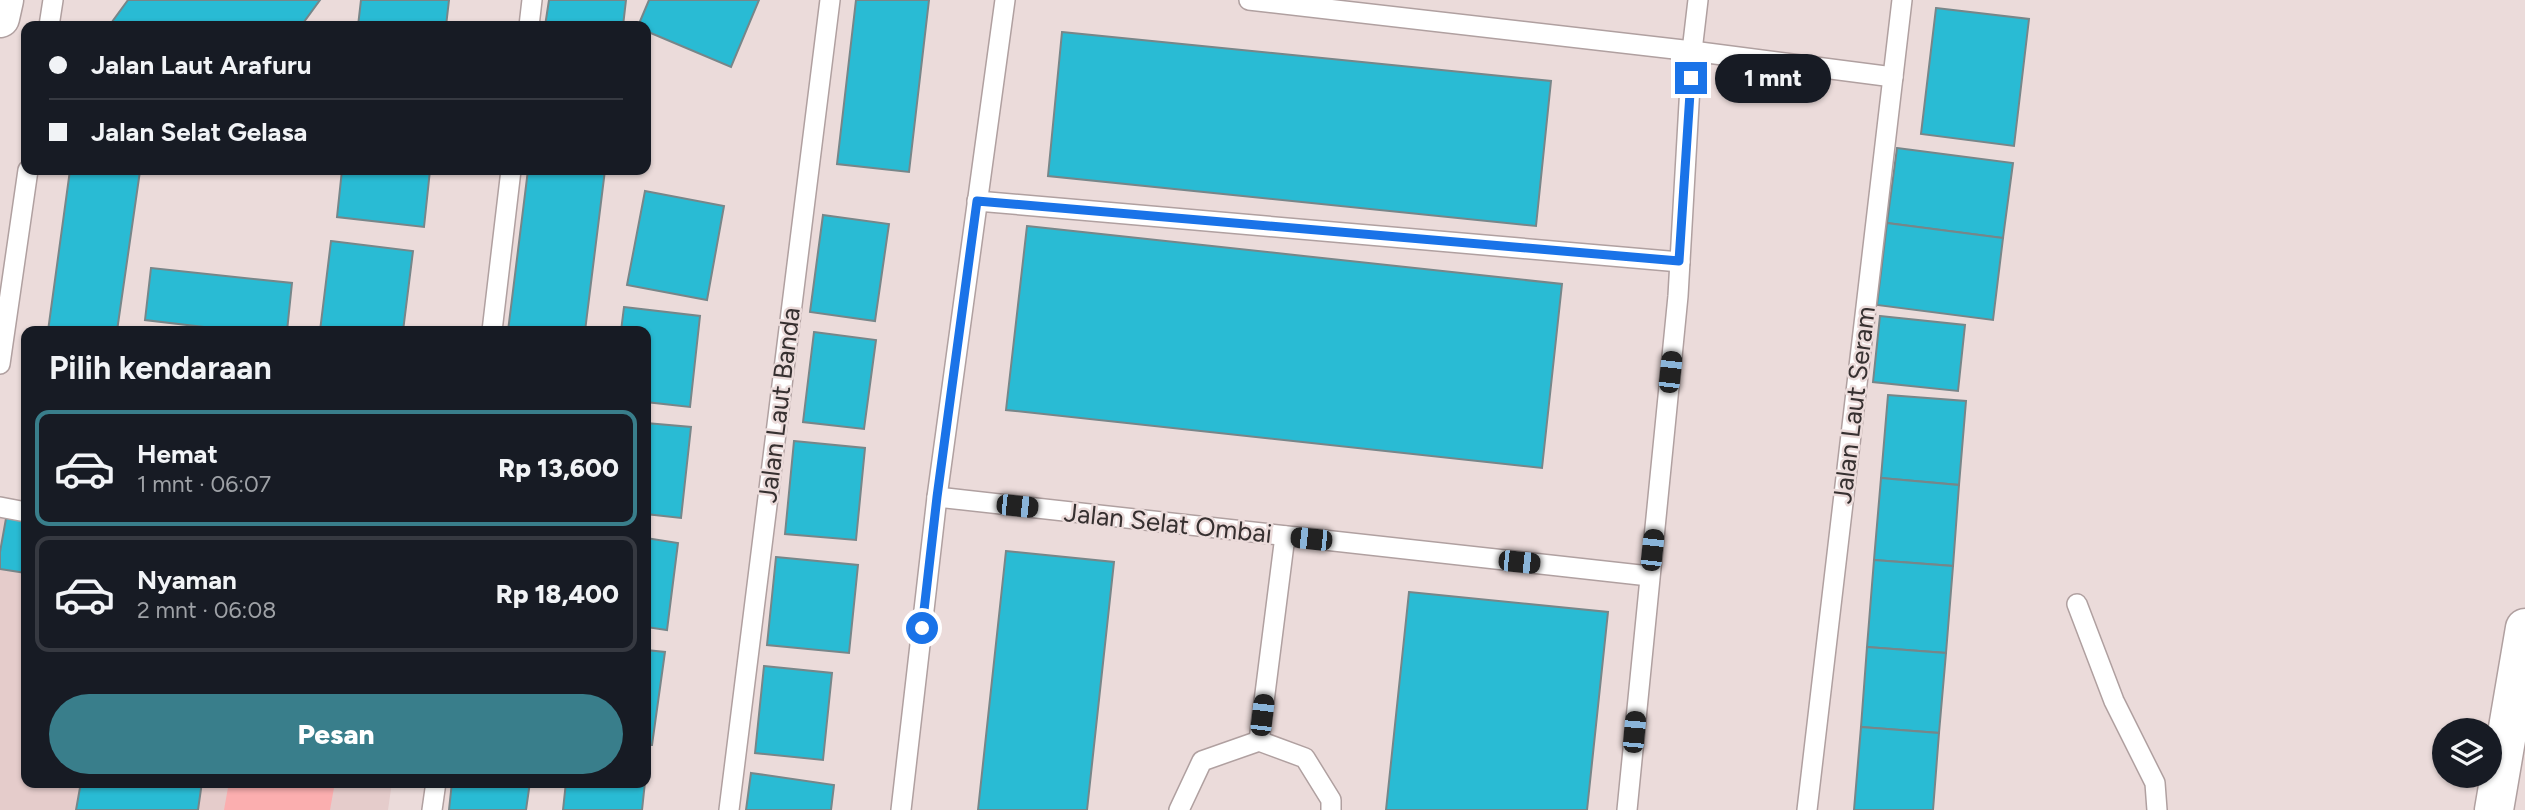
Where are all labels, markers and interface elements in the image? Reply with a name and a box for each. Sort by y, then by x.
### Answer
text: Jalan Laut Arafuru [91,49,312,81]
callout: 1 mnt [1716,54,1831,102]
route end [1675,62,1707,94]
text: 1 mnt [1744,64,1802,92]
text: Jalan Selat Gelasa [91,116,307,148]
street label: Jalan Laut Seram [1826,305,1882,505]
street label: Jalan Laut Banda [751,306,807,504]
text: Pilih kendaraan [49,349,272,387]
car [1658,350,1683,394]
icon: car [53,437,116,500]
text: Hemat [137,438,218,470]
text: Rp 13,600 [498,452,619,484]
text: 1 mnt · 06:07 [137,470,271,498]
car [996,493,1039,519]
street label: Jalan Selat Ombai [1063,496,1273,550]
car [1290,526,1333,552]
car [1640,528,1665,572]
car [1498,549,1541,575]
icon: car [53,563,116,626]
text: Nyaman [137,564,237,596]
text: Rp 18,400 [496,578,619,610]
text: 2 mnt · 06:08 [137,596,276,624]
route start [906,612,938,644]
car [1250,693,1275,737]
button: Pesan [49,694,623,774]
car [1622,710,1647,754]
map controls [2432,718,2502,788]
button: layers [2432,718,2502,788]

